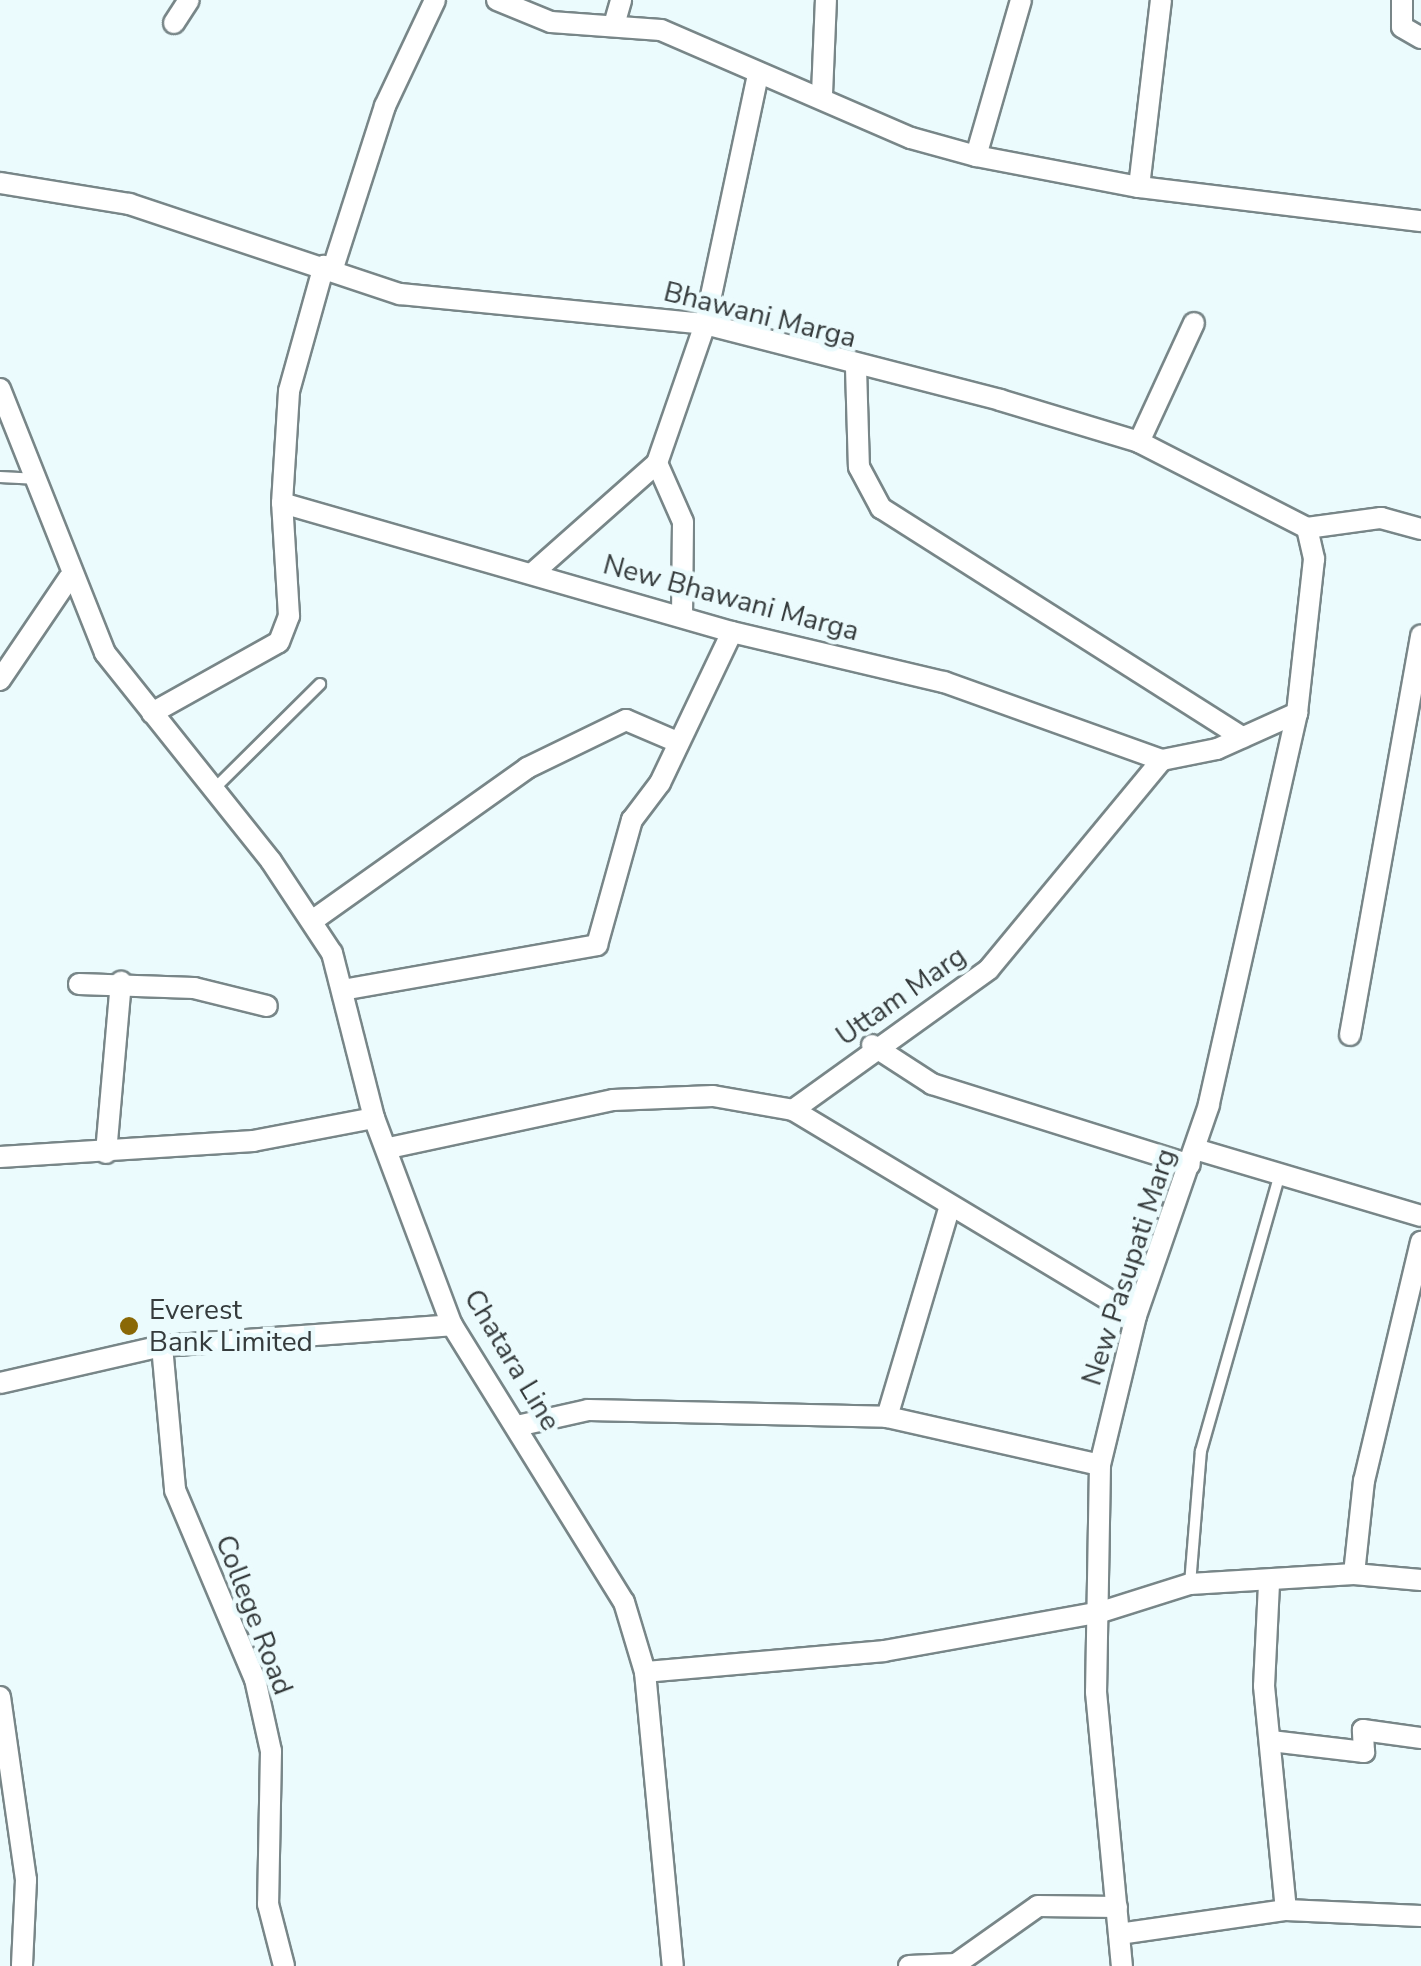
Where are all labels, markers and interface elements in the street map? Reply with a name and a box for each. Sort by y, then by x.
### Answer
street label: Bhawani Marga [660,275,860,355]
street label: New Bhawani Marga [599,548,863,648]
street label: Uttam Marg [830,939,972,1053]
street label: New Pasupati Marg [1075,1144,1183,1390]
street label: Chatara Line [457,1283,567,1437]
place label: Everest Bank Limited [149,1293,313,1359]
marker: Everest Bank Limited [118,1315,140,1337]
street label: College Road [208,1530,300,1700]

